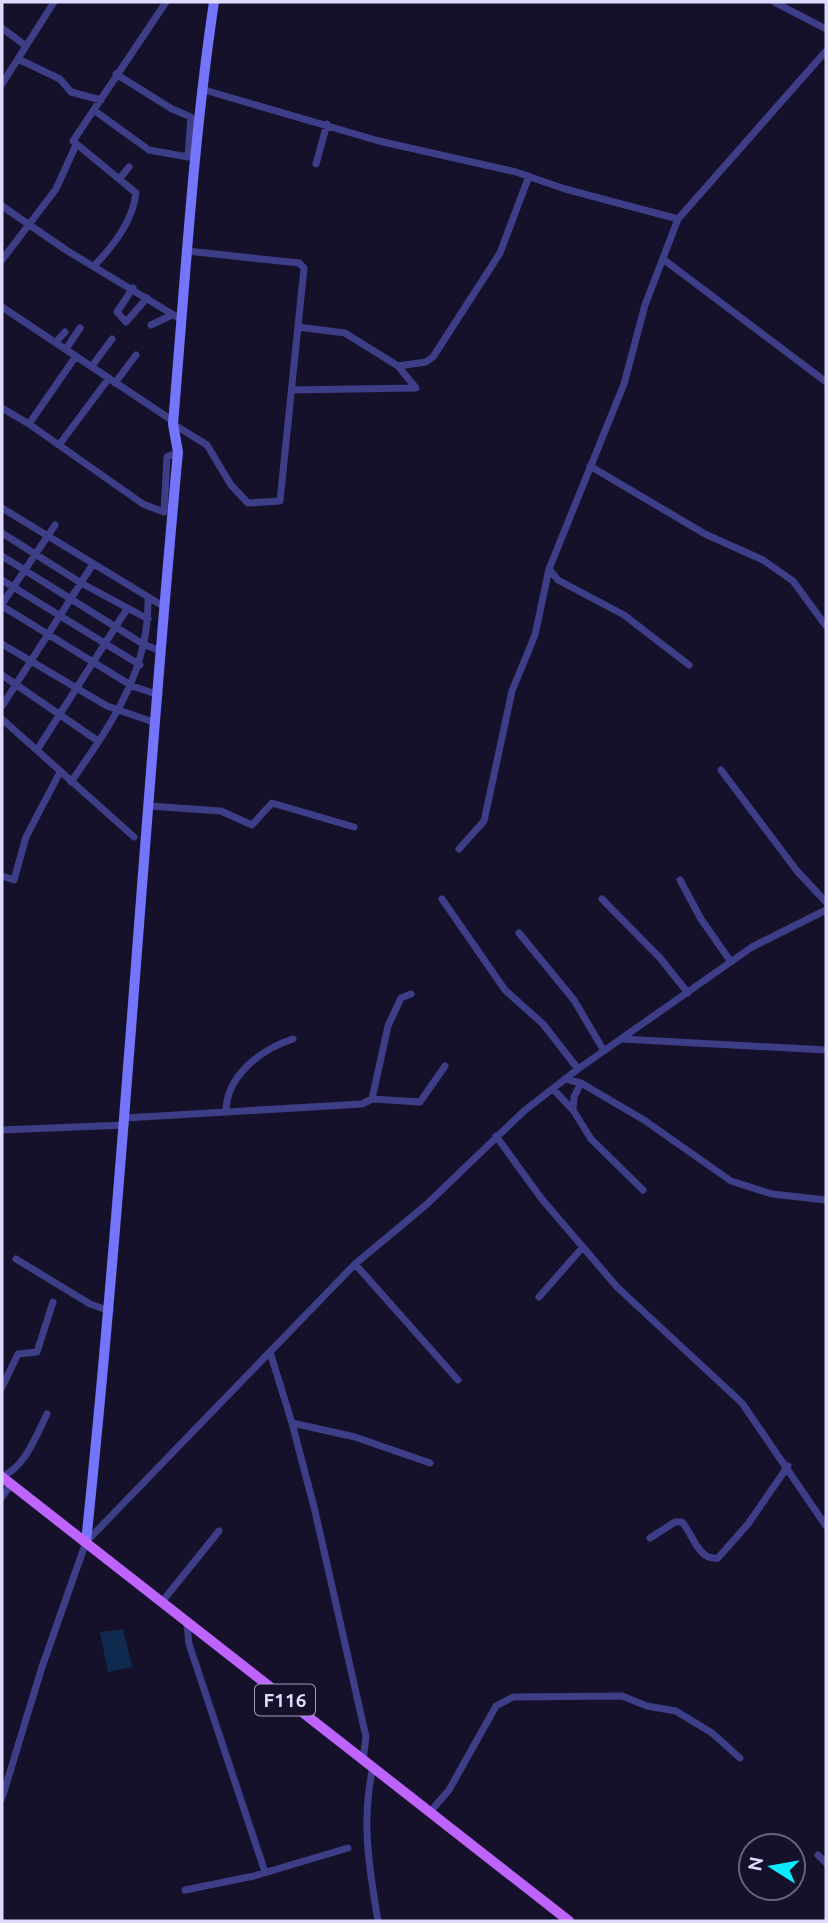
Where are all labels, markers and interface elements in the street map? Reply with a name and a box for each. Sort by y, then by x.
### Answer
road number: F116 [255,1684,315,1716]
north arrow [737,1832,807,1902]
text: N [743,1855,767,1873]

